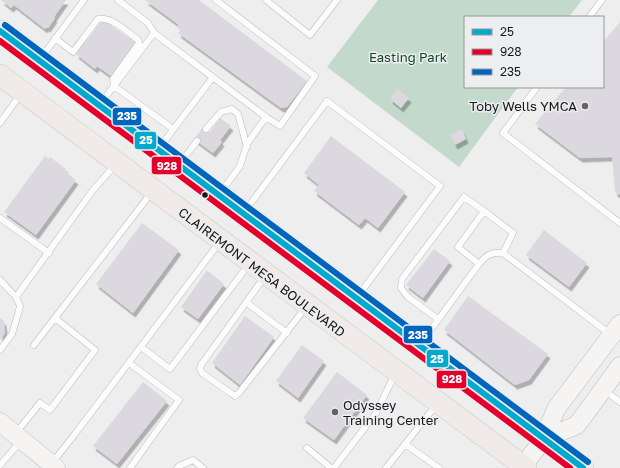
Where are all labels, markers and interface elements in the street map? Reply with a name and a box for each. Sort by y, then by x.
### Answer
legend [464,16,604,88]
text: 25 [500,24,514,39]
text: 928 [500,44,522,59]
park label: Easting Park [369,49,448,65]
text: 235 [500,64,521,79]
place label: Toby Wells YMCA [469,98,577,114]
marker: Toby Wells YMCA [580,101,590,111]
line badge: 235 [112,107,142,126]
text: 235 [117,109,137,122]
line badge: 25 [134,131,157,150]
text: 25 [139,133,153,146]
line badge: 928 [151,156,182,175]
text: 928 [157,159,177,172]
unlabelled marker [200,190,210,200]
street label: CLAIREMONT MESA BOULEVARD [175,204,349,340]
line badge: 235 [403,325,433,344]
text: 235 [408,328,428,341]
line badge: 25 [426,349,449,368]
text: 25 [430,352,444,365]
line badge: 928 [436,370,467,389]
text: 928 [442,372,462,385]
place label: Odyssey Training Center [343,397,438,428]
marker: Odyssey Training Center [330,407,340,417]

